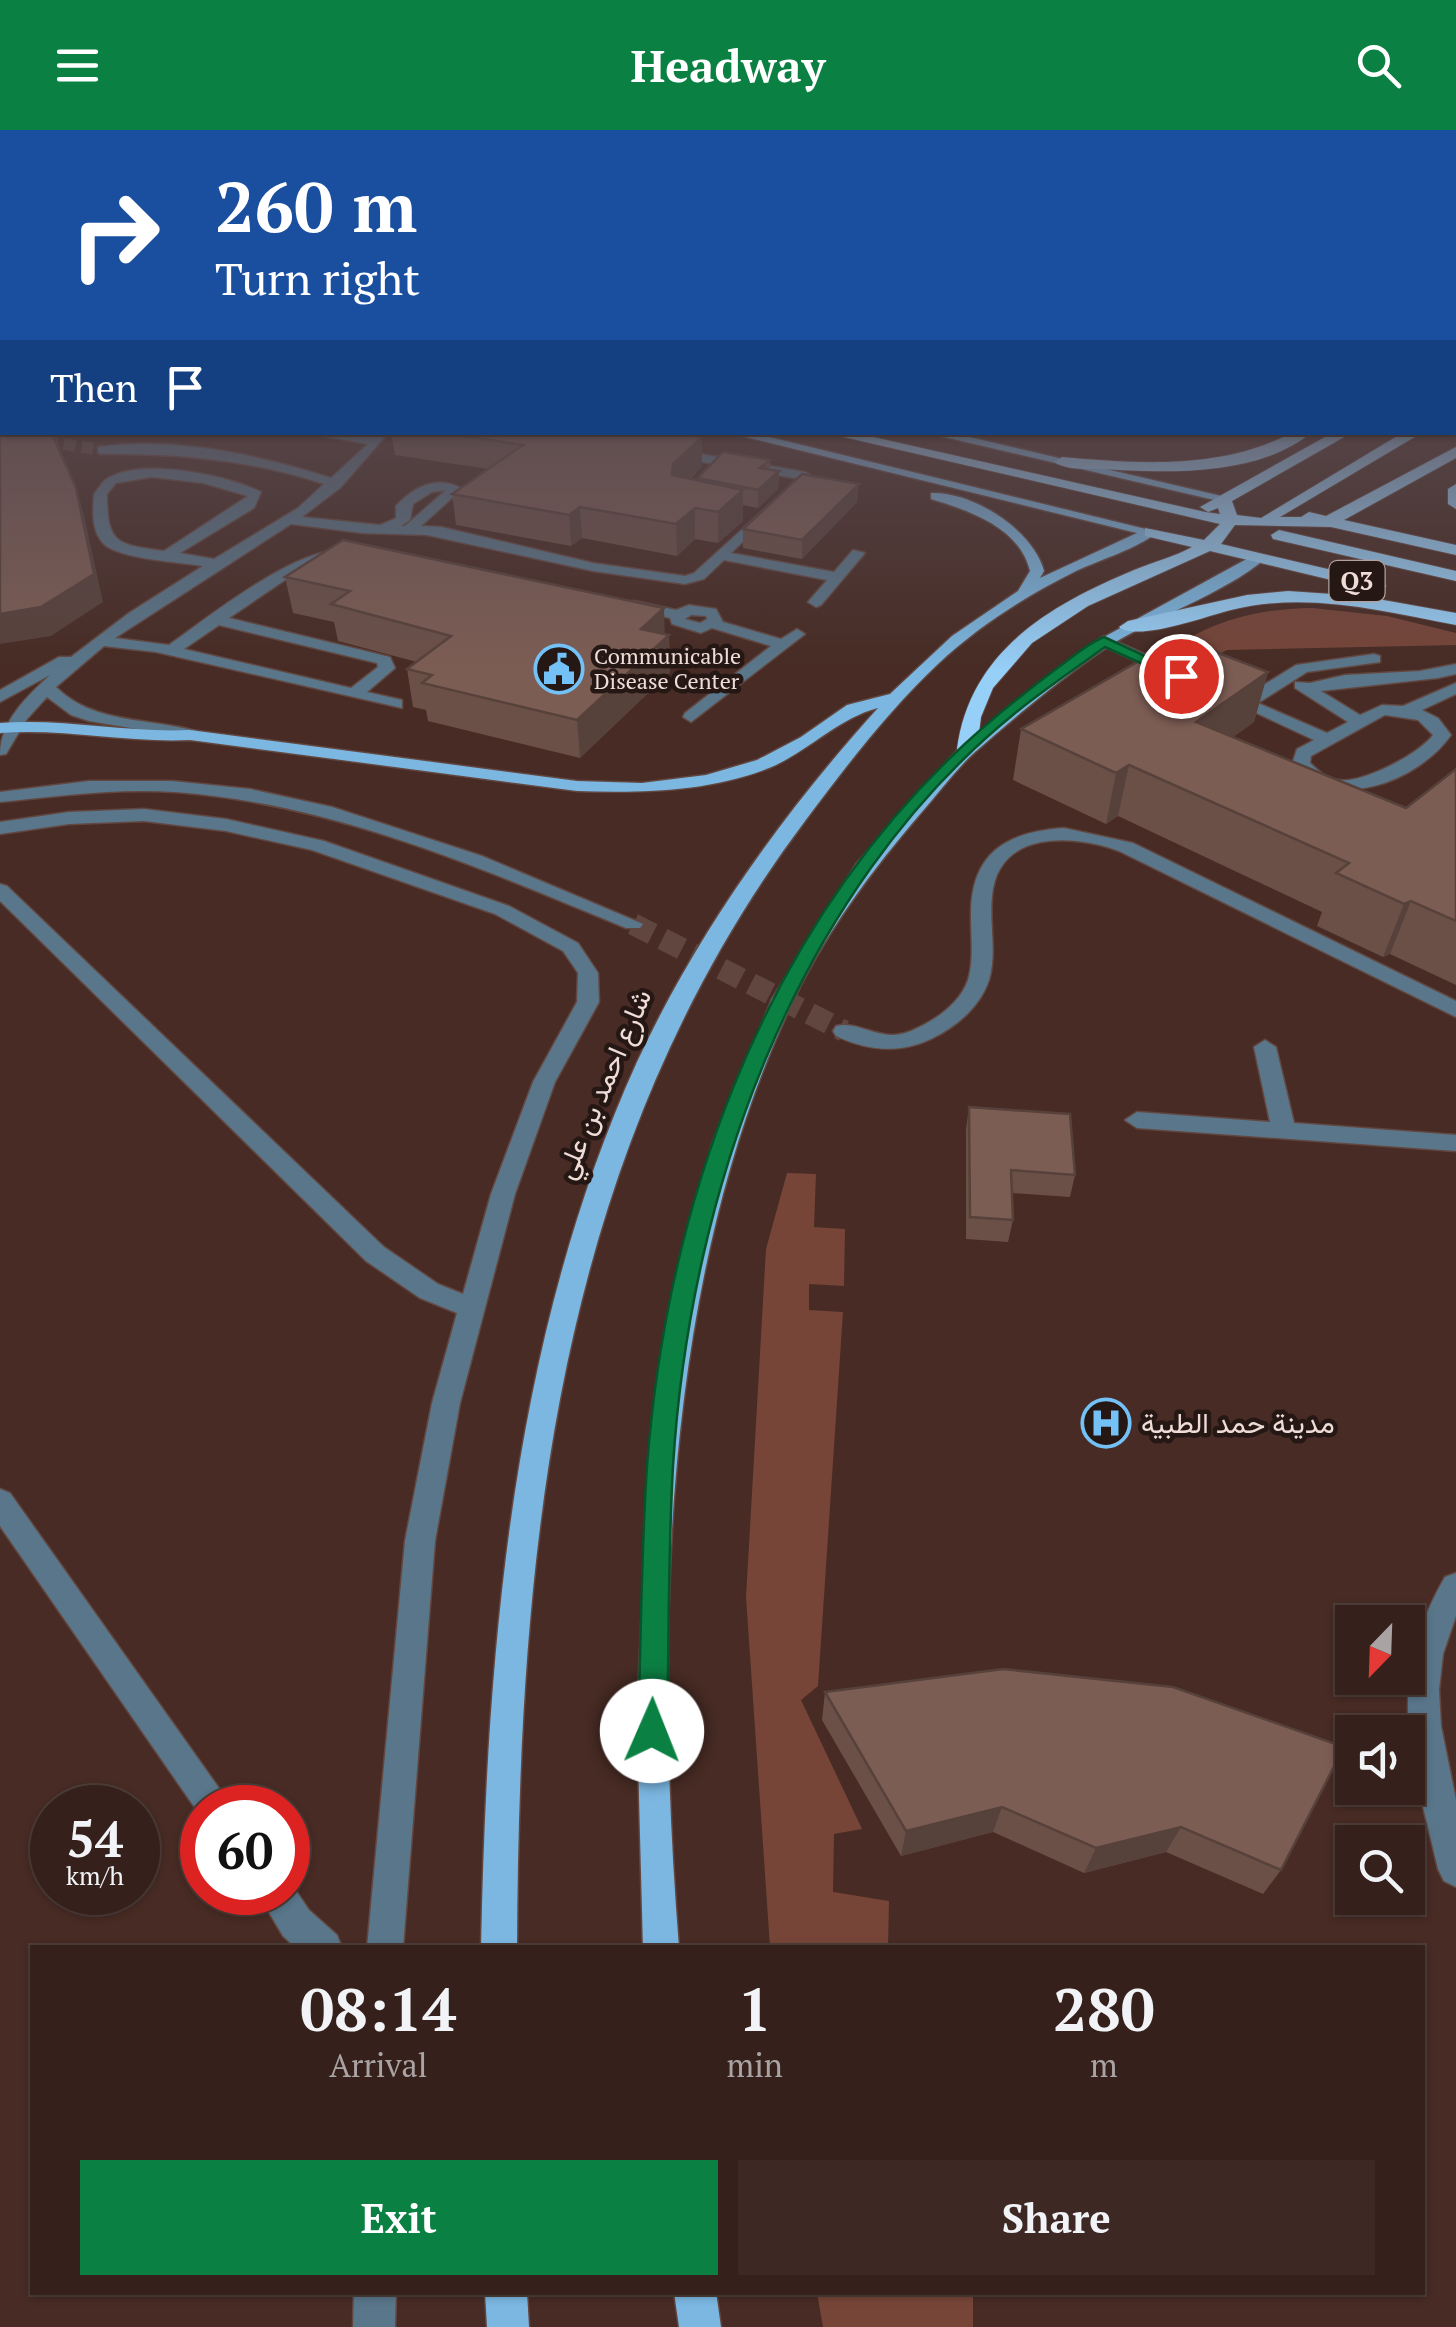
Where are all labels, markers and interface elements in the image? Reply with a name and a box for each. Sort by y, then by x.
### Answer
text: Headway [631,35,825,95]
icon: menu [50,38,105,93]
icon: search [1351,38,1406,93]
text: 260 m [215,159,417,252]
icon: right [50,170,180,300]
text: Turn right [215,248,420,308]
icon: arrive [158,360,213,415]
text: Then [50,363,138,413]
road number: Q3 [1330,561,1384,601]
pin [1139,634,1224,719]
place label: Communicable Disease Center [594,641,741,695]
public building icon: Communicable Disease Center [533,643,585,695]
icon: arrive [1154,649,1209,704]
street label: شارع احمد بن علي [546,983,664,1186]
hospital icon: مدينة حمد الطبية [1080,1397,1132,1449]
place label: مدينة حمد الطبية [1141,1404,1335,1441]
north arrow [1335,1605,1425,1695]
map controls [1335,1605,1425,1915]
position arrow [600,1679,704,1783]
button: sound [1335,1715,1425,1805]
speed limit sign: 60 [180,1785,310,1915]
text: 54 [67,1805,123,1871]
button: search [1335,1825,1425,1915]
text: km/h [66,1859,124,1892]
text: 08:14 [300,1969,456,2048]
text: 1 [738,1969,772,2048]
text: 280 [1053,1969,1155,2048]
text: Arrival [329,2044,427,2086]
text: min [727,2044,783,2086]
text: m [1090,2044,1118,2086]
button: Exit [80,2160,718,2275]
button: Share [738,2160,1375,2275]

